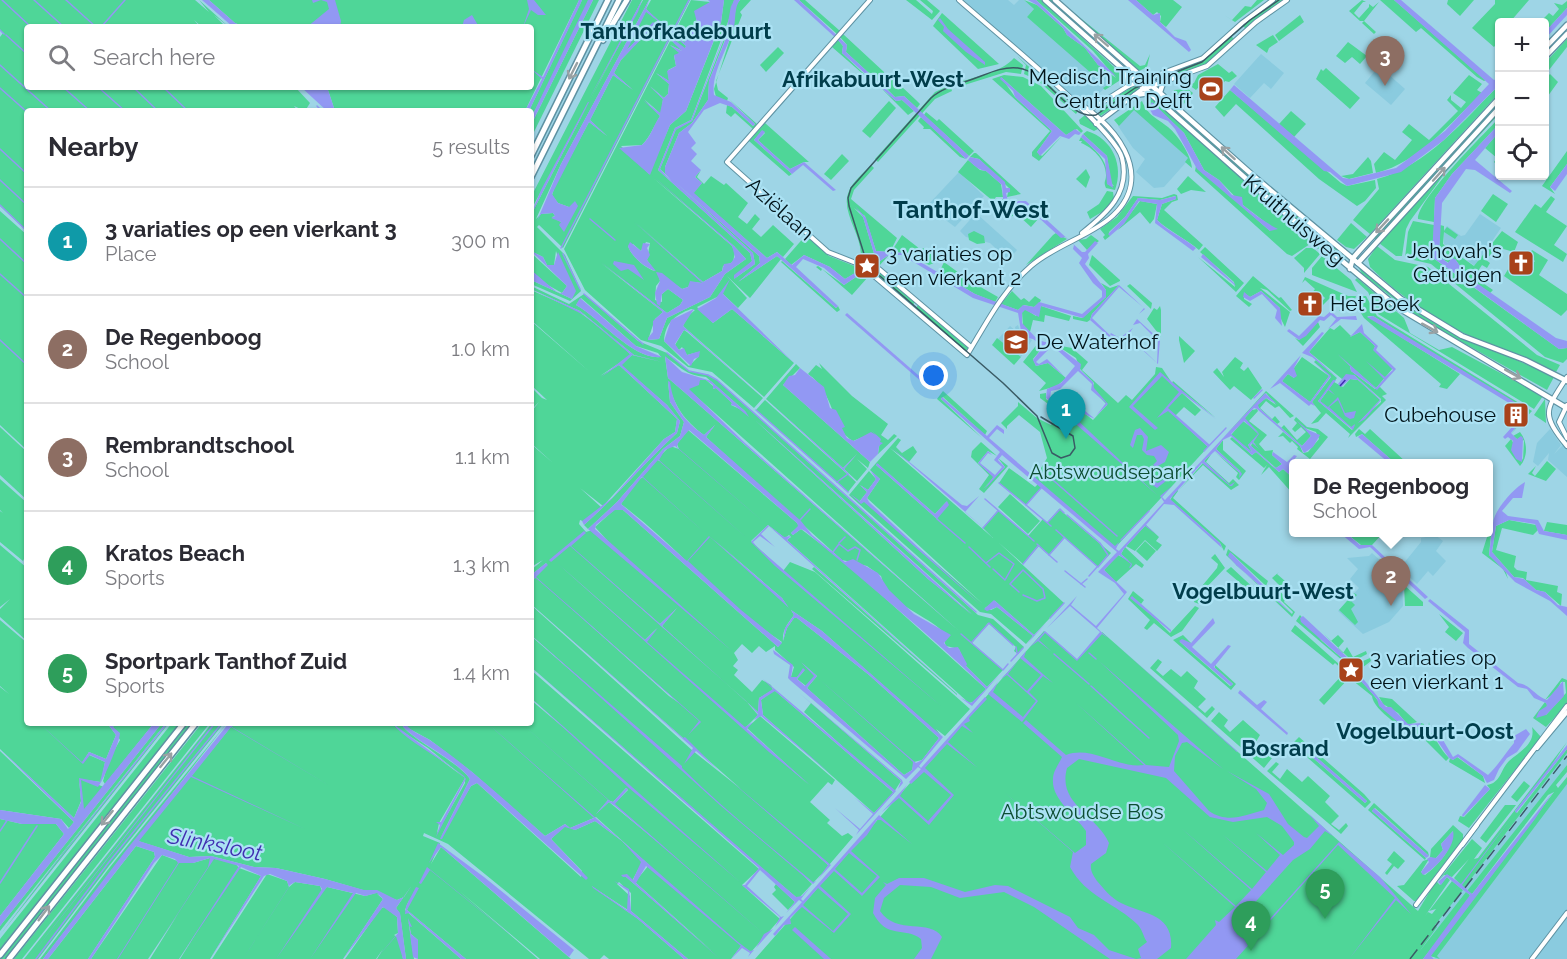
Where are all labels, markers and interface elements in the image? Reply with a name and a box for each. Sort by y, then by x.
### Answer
district label: Tanthofkadebuurt [581,18,772,44]
map controls [1495,18,1549,180]
button: + [1495,18,1549,72]
search box [24,24,534,90]
one-way arrow [1094,33,1109,47]
pin: 3 [1366,36,1404,86]
icon: search [45,41,78,74]
text: Search here [93,44,215,70]
one-way arrow [567,62,578,80]
place label: Medisch Training Centrum Delft [1029,64,1192,113]
district label: Afrikabuurt-West [782,66,965,92]
button: − [1495,72,1549,126]
sports icon: Medisch Training Centrum Delft [1196,74,1226,104]
button: locate [1495,126,1549,180]
text: Nearby [48,132,138,162]
text: 5 results [432,135,510,159]
one-way arrow [1221,146,1236,160]
one-way arrow [1432,166,1446,181]
street label: Kruithuisweg [1239,169,1350,270]
street label: Aziëlaan [741,172,819,245]
district label: Tanthof-West [893,195,1049,224]
text: 3 variaties op een vierkant 3 [105,216,397,242]
one-way arrow [1375,218,1389,233]
text: 1 [63,229,72,253]
text: 300 m [451,229,510,253]
place label: Jehovah's Getuigen [1407,238,1502,287]
place label: 3 variaties op een vierkant 2 [886,241,1021,290]
text: Place [105,242,156,266]
church icon: Jehovah's Getuigen [1506,248,1536,278]
place icon: 3 variaties op een vierkant 2 [852,251,882,281]
church icon: Het Boek [1295,289,1325,319]
place label: Het Boek [1330,291,1420,316]
one-way arrow [1421,322,1438,334]
text: De Regenboog [105,324,262,350]
school or university icon: De Waterhof [1001,327,1031,357]
place label: De Waterhof [1036,329,1159,354]
text: 2 [62,337,73,361]
text: 1.0 km [451,337,510,361]
text: School [105,350,169,374]
your location [919,361,948,390]
one-way arrow [1504,368,1521,380]
pin: 1 [1046,390,1086,439]
building icon: Cubehouse [1501,400,1531,430]
place label: Cubehouse [1384,402,1496,427]
text: Rembrandtschool [105,432,294,458]
text: 3 [62,445,73,469]
text: 1.1 km [455,445,510,469]
text: School [105,458,169,482]
park label: Abtswoudsepark [1029,459,1193,484]
popup [1289,459,1493,537]
text: De Regenboog [1313,473,1469,499]
text: School [1313,499,1377,523]
text: Kratos Beach [105,540,245,566]
text: 4 [62,553,73,577]
text: 1.3 km [453,553,510,577]
pin: 2 [1372,556,1410,606]
text: Sports [105,566,165,590]
district label: Vogelbuurt-West [1172,578,1354,604]
place label: 3 variaties op een vierkant 1 [1370,645,1503,694]
text: Sportpark Tanthof Zuid [105,648,347,674]
place icon: 3 variaties op een vierkant 1 [1336,655,1366,685]
text: 5 [62,661,73,685]
text: 1.4 km [453,661,510,685]
text: Sports [105,674,165,698]
district label: Vogelbuurt-Oost [1336,718,1514,744]
district label: Bosrand [1241,735,1329,761]
one-way arrow [159,753,173,768]
park label: Abtswoudse Bos [1000,799,1164,824]
one-way arrow [101,809,114,825]
water label: Slinksloot [165,822,265,866]
pin: 5 [1306,870,1344,919]
pin: 4 [1232,902,1270,951]
one-way arrow [38,905,50,921]

